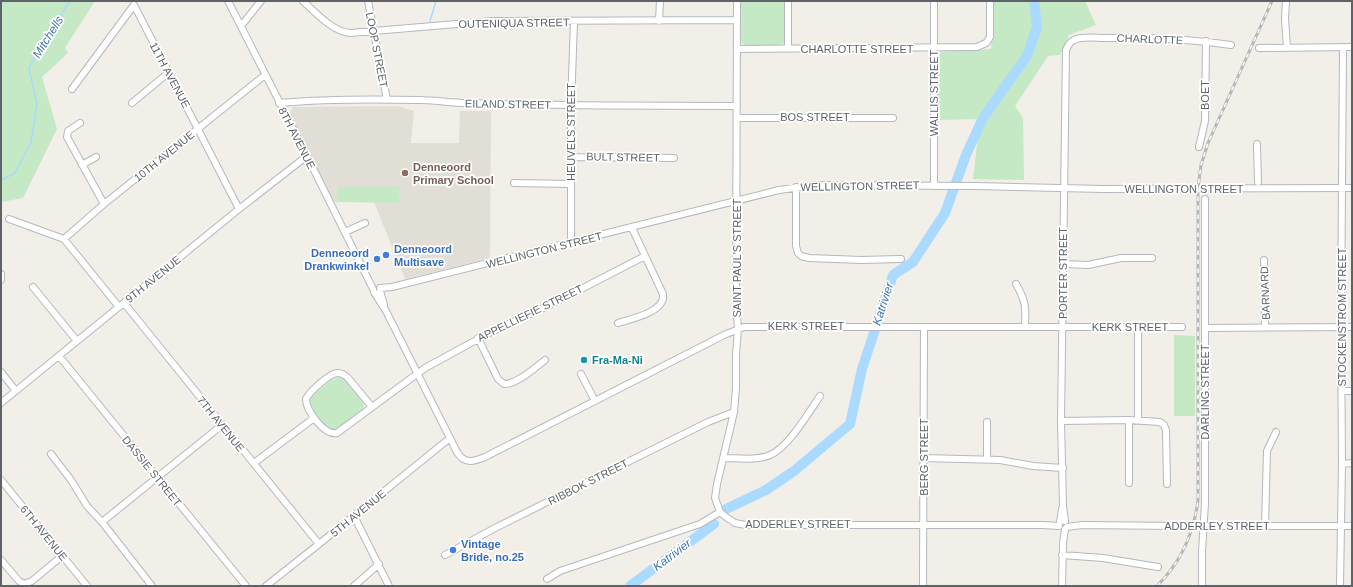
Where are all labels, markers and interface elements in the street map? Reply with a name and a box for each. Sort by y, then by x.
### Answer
street label: LOOP STREET [364,11,390,89]
water label: Mitchells [30,13,66,61]
street label: OUTENIQUA STREET [458,16,570,30]
street label: CHARLOTTE [1116,32,1184,46]
street label: 11TH AVENUE [148,40,192,110]
street label: CHARLOTTE STREET [800,43,914,55]
street label: WALLIS STREET [928,50,940,136]
street label: BOET [1199,80,1211,110]
street label: HEUVELS STREET [565,83,577,181]
street label: EILAND STREET [465,97,551,111]
street label: 8TH AVENUE [276,105,318,171]
street label: BOS STREET [780,111,850,123]
street label: 10TH AVENUE [132,128,196,184]
street label: BULT STREET [586,150,660,164]
place label: Denneoord Primary School [413,161,494,186]
marker: Denneoord Primary School [400,168,410,178]
street label: WELLINGTON STREET [800,179,920,193]
street label: WELLINGTON STREET [1125,183,1244,195]
street label: SAINT PAUL'S STREET [731,198,743,318]
street label: PORTER STREET [1057,227,1069,319]
street label: WELLINGTON STREET [485,230,603,270]
place label: Denneoord Multisave [394,243,452,268]
place label: Denneoord Drankwinkel [304,247,369,272]
street label: STOCKENSTROM STREET [1336,247,1348,387]
marker: Denneoord Multisave [381,250,391,260]
street label: 9TH AVENUE [123,253,183,305]
marker: Denneoord Drankwinkel [372,254,382,264]
street label: BARNARD [1258,266,1272,320]
water label: Katrivier [870,280,897,327]
street label: APPELLIEFIE STREET [475,282,585,344]
street label: KERK STREET [768,320,844,332]
street label: KERK STREET [1092,321,1168,333]
street label: DARLING STREET [1199,344,1211,440]
place label: Fra-Ma-Ni [592,354,643,366]
marker: Fra-Ma-Ni [579,355,589,365]
street label: 7TH AVENUE [195,394,247,454]
street label: BERG STREET [918,418,930,496]
street label: DASSIE STREET [120,433,184,509]
street label: RIBBOK STREET [546,457,630,507]
street label: 5TH AVENUE [328,487,388,539]
street label: 6TH AVENUE [18,503,70,563]
street label: ADDERLEY STREET [745,518,851,530]
street label: ADDERLEY STREET [1164,520,1270,532]
water label: Katrivier [650,536,695,574]
place label: Vintage Bride, no.25 [461,538,524,563]
marker: Vintage Bride, no.25 [448,545,458,555]

